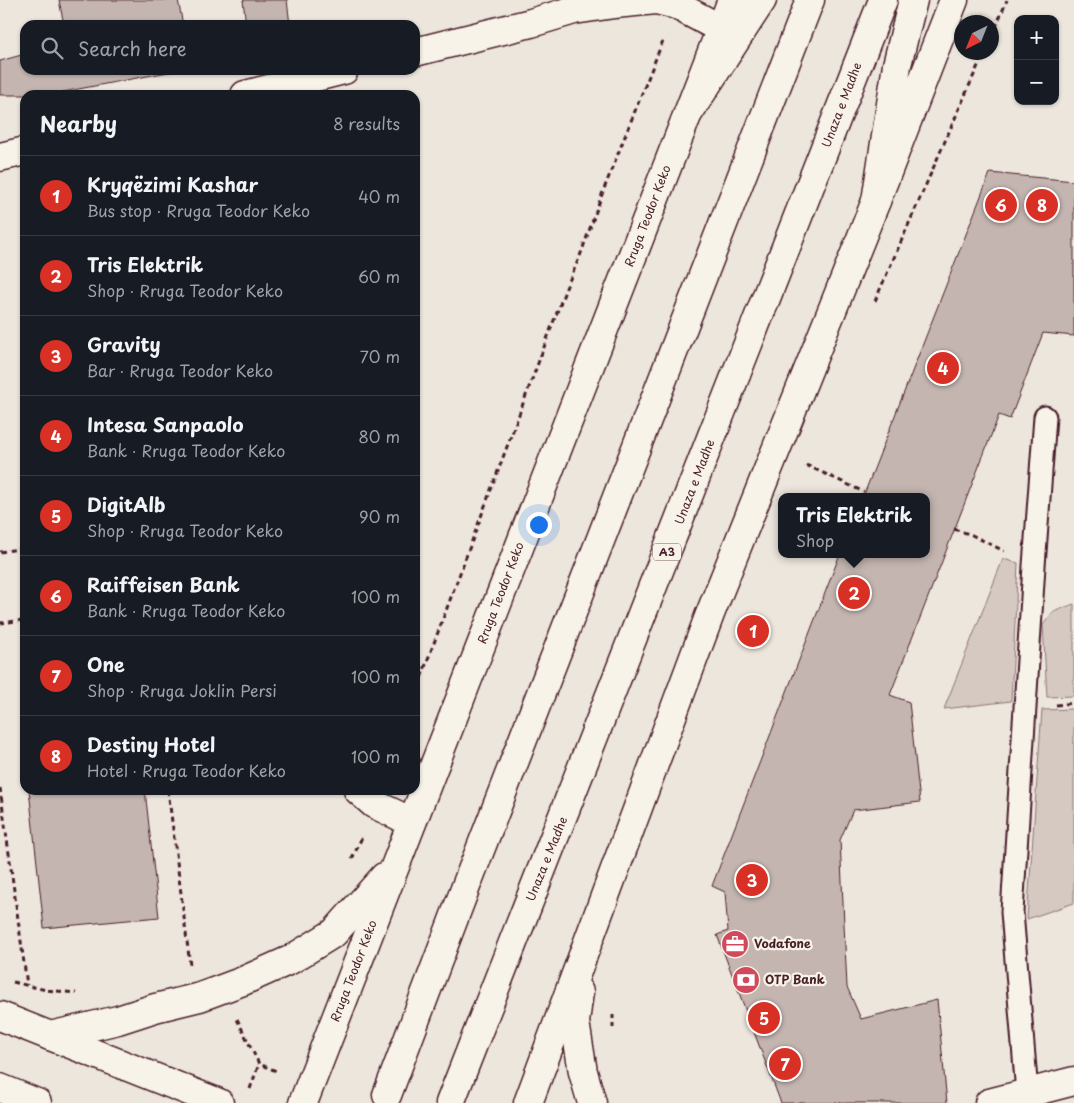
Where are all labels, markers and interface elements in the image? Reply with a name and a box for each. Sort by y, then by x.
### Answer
north arrow [954,15,999,60]
map controls [1014,15,1059,105]
button: + [1014,15,1059,60]
search box [20,20,420,75]
icon: search [38,34,66,62]
text: Search here [78,34,187,62]
street label: Unaza e Madhe [817,59,866,150]
button: − [1014,60,1059,105]
text: Nearby [40,107,117,139]
text: 8 results [333,111,400,135]
street label: Rruga Teodor Keko [619,162,675,269]
text: Kryqëzimi Kashar [87,170,258,198]
text: 1 [52,184,60,208]
text: 40 m [358,184,400,208]
pin: 6 [985,186,1017,224]
pin: 8 [1026,186,1058,224]
text: Bus stop · Rruga Teodor Keko [87,198,310,222]
text: Tris Elektrik [87,250,203,278]
text: 2 [50,264,62,288]
text: 60 m [358,264,400,288]
text: Shop · Rruga Teodor Keko [87,278,283,302]
text: Gravity [87,330,161,358]
text: 3 [51,344,61,368]
text: 70 m [360,344,400,368]
pin: 4 [927,349,959,387]
text: Bar · Rruga Teodor Keko [87,358,273,382]
text: Intesa Sanpaolo [87,410,244,438]
text: 4 [51,424,61,448]
text: 80 m [358,424,400,448]
street label: Unaza e Madhe [670,436,719,527]
text: Bank · Rruga Teodor Keko [87,438,285,462]
text: DigitAlb [87,490,166,518]
popup [778,493,930,558]
text: Tris Elektrik [796,500,912,528]
text: 5 [51,504,61,528]
text: 90 m [359,504,400,528]
your location [526,512,552,538]
text: Shop · Rruga Teodor Keko [87,518,283,542]
text: Shop [796,528,834,552]
street label: Rruga Teodor Keko [472,539,528,646]
road number: A3 [653,544,681,560]
text: Raiffeisen Bank [87,570,240,598]
pin: 2 [838,574,870,612]
text: 6 [50,584,62,608]
text: 100 m [351,584,400,608]
text: Bank · Rruga Teodor Keko [87,598,285,622]
pin: 1 [737,612,769,650]
text: One [87,650,125,678]
text: 7 [51,664,61,688]
text: 100 m [351,664,400,688]
text: Shop · Rruga Joklin Persi [87,678,277,702]
text: Destiny Hotel [87,730,215,758]
text: 8 [51,744,61,768]
text: 100 m [351,744,400,768]
text: Hotel · Rruga Teodor Keko [87,758,286,782]
street label: Unaza e Madhe [521,814,571,904]
pin: 3 [736,861,768,899]
street label: Rruga Teodor Keko [325,917,381,1024]
office icon: Vodafone [720,929,750,959]
place label: Vodafone [754,934,811,952]
bank icon: OTP Bank [731,965,761,995]
place label: OTP Bank [765,970,825,988]
pin: 5 [748,999,780,1037]
pin: 7 [769,1045,801,1083]

